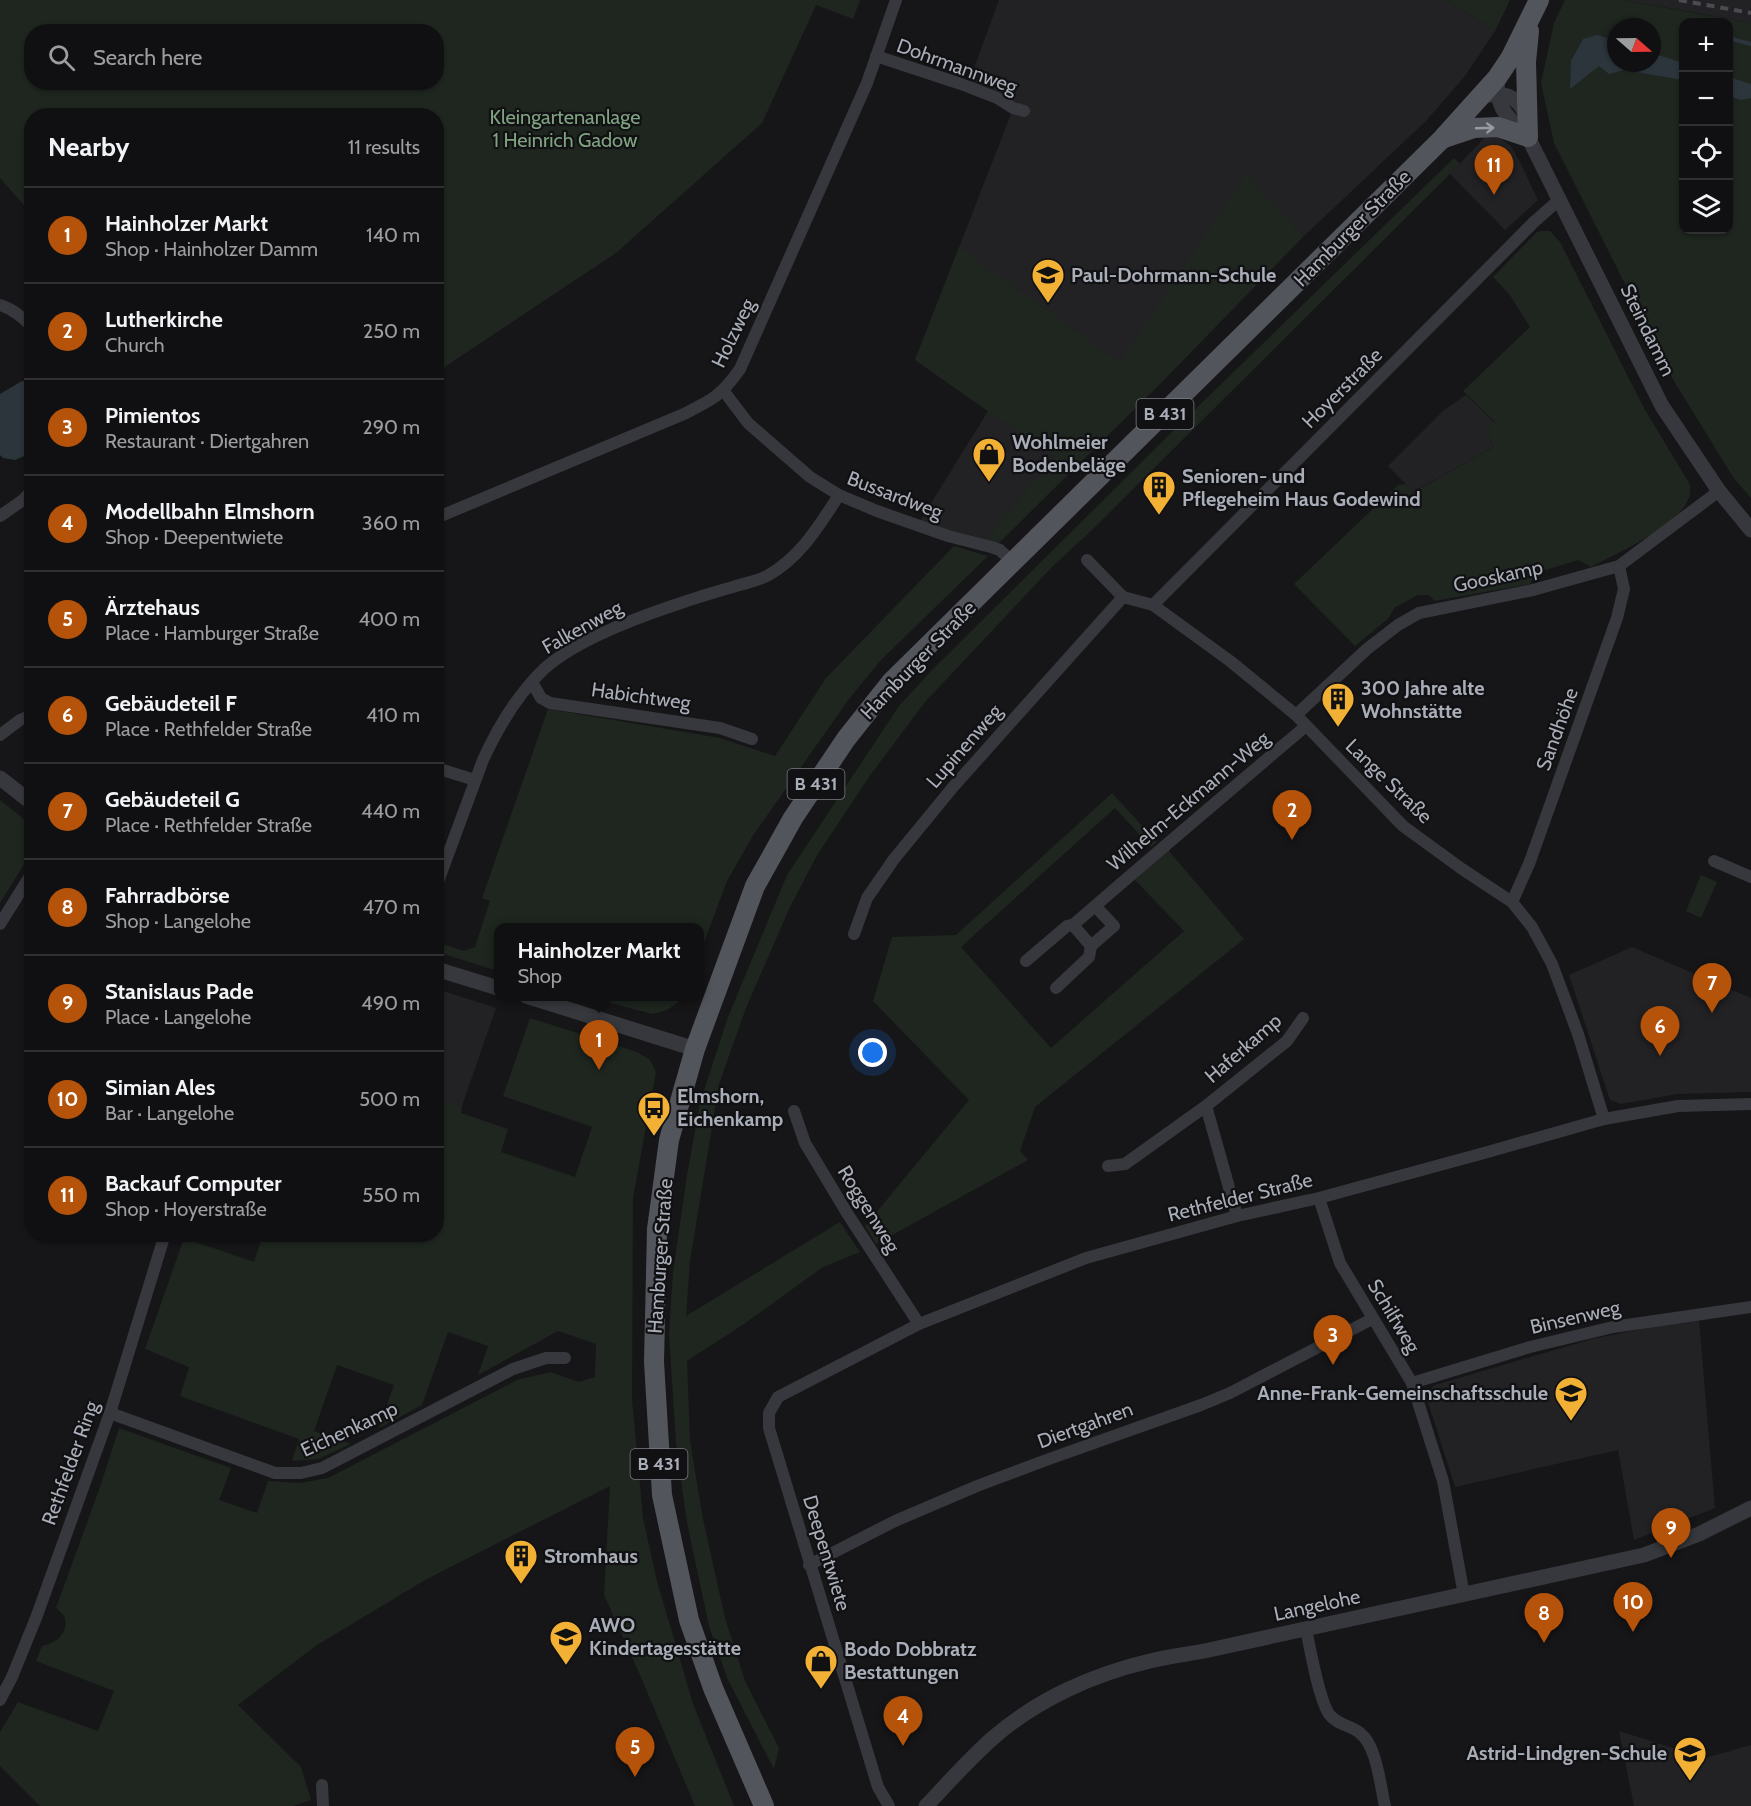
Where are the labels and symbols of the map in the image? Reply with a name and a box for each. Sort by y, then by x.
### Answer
north arrow [1607,18,1661,72]
street label: Dohrmannweg [893,33,1022,99]
park label: Kleingartenanlage 1 Heinrich Gadow [490,105,640,152]
one-way arrow [1474,122,1494,133]
pin: 11 [1474,146,1514,195]
street label: Hamburger Straße [1289,165,1415,291]
school or university icon: Paul-Dohrmann-Schule [1030,257,1066,304]
place label: Paul-Dohrmann-Schule [1071,263,1276,287]
street label: Steindamm [1615,280,1681,380]
street label: Holzweg [706,294,760,371]
street label: Hoyerstraße [1297,343,1387,433]
road number: B 431 [1136,399,1194,429]
place label: Wohlmeier Bodenbeläge [1012,430,1126,477]
shop icon: Wohlmeier Bodenbeläge [971,436,1007,483]
place label: Senioren- und Pflegeheim Haus Godewind [1182,464,1421,511]
street label: Bussardweg [844,466,947,525]
building icon: Senioren- und Pflegeheim Haus Godewind [1141,469,1177,516]
street label: Gooskamp [1451,555,1545,597]
street label: Falkenweg [538,595,627,659]
street label: Hamburger Straße [855,596,981,724]
place label: 300 Jahre alte Wohnstätte [1361,676,1484,723]
street label: Habichtweg [590,677,693,715]
building icon: 300 Jahre alte Wohnstätte [1320,681,1356,728]
street label: Sandhöhe [1531,684,1583,774]
street label: Lupinenweg [921,699,1007,793]
street label: Wilhelm-Eckmann-Weg [1102,725,1275,876]
street label: Lange Straße [1341,734,1437,828]
road number: B 431 [788,769,844,799]
pin: 2 [1272,790,1312,840]
pin: 7 [1692,964,1732,1013]
pin: 6 [1640,1006,1680,1056]
street label: Haferkamp [1200,1008,1286,1088]
pin: 1 [580,1020,618,1070]
your location [858,1038,887,1067]
place label: Elmshorn, Eichenkamp [677,1084,783,1131]
bus stop icon: Elmshorn, Eichenkamp [636,1090,672,1137]
street label: Roggenweg [833,1161,906,1258]
street label: Rethfelder Straße [1165,1167,1315,1227]
street label: Hamburger Straße [643,1178,677,1334]
street label: Schilfweg [1363,1275,1426,1358]
street label: Binsenweg [1528,1295,1623,1339]
pin: 3 [1314,1316,1352,1365]
school or university icon: Anne-Frank-Gemeinschaftsschule [1553,1375,1589,1422]
place label: Anne-Frank-Gemeinschaftsschule [1257,1381,1548,1405]
street label: Eichenkamp [297,1396,401,1462]
street label: Rethfelder Ring [36,1397,104,1528]
street label: Diertgahren [1034,1397,1136,1453]
road number: B 431 [630,1449,688,1479]
street label: Deepentwiete [798,1492,856,1614]
pin: 9 [1652,1508,1690,1558]
building icon: Stromhaus [503,1538,539,1585]
place label: Stromhaus [544,1544,638,1568]
pin: 10 [1614,1582,1652,1632]
street label: Langelohe [1272,1584,1362,1626]
pin: 8 [1524,1594,1564,1643]
place label: AWO Kindertagesstätte [589,1613,741,1660]
school or university icon: AWO Kindertagesstätte [548,1619,584,1666]
place label: Bodo Dobbratz Bestattungen [844,1637,977,1684]
shop icon: Bodo Dobbratz Bestattungen [803,1643,839,1690]
pin: 4 [884,1696,922,1746]
pin: 5 [616,1728,654,1777]
school or university icon: Astrid-Lindgren-Schule [1672,1735,1708,1782]
place label: Astrid-Lindgren-Schule [1466,1741,1667,1765]

